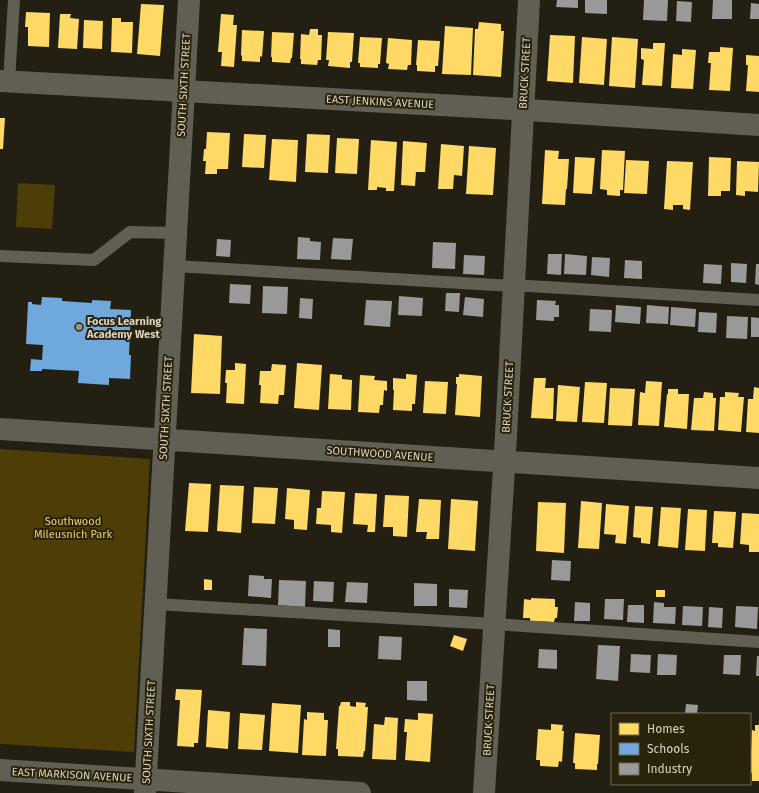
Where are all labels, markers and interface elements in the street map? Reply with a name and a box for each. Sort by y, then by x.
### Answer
street label: SOUTH SIXTH STREET [175,33,193,137]
street label: BRUCK STREET [517,37,533,109]
street label: EAST JENKINS AVENUE [326,93,435,111]
place label: Focus Learning Academy West [86,315,162,341]
marker: Focus Learning Academy West [74,322,84,332]
street label: SOUTH SIXTH STREET [157,356,175,460]
street label: BRUCK STREET [500,361,516,433]
street label: SOUTHWOOD AVENUE [326,444,434,464]
park label: Southwood Mileusnich Park [34,515,112,541]
street label: SOUTH SIXTH STREET [140,680,158,784]
street label: BRUCK STREET [481,684,497,756]
legend [611,713,751,785]
text: Homes [647,722,685,736]
text: Schools [647,742,690,756]
text: Industry [647,762,692,776]
street label: EAST MARKISON AVENUE [11,765,133,785]

